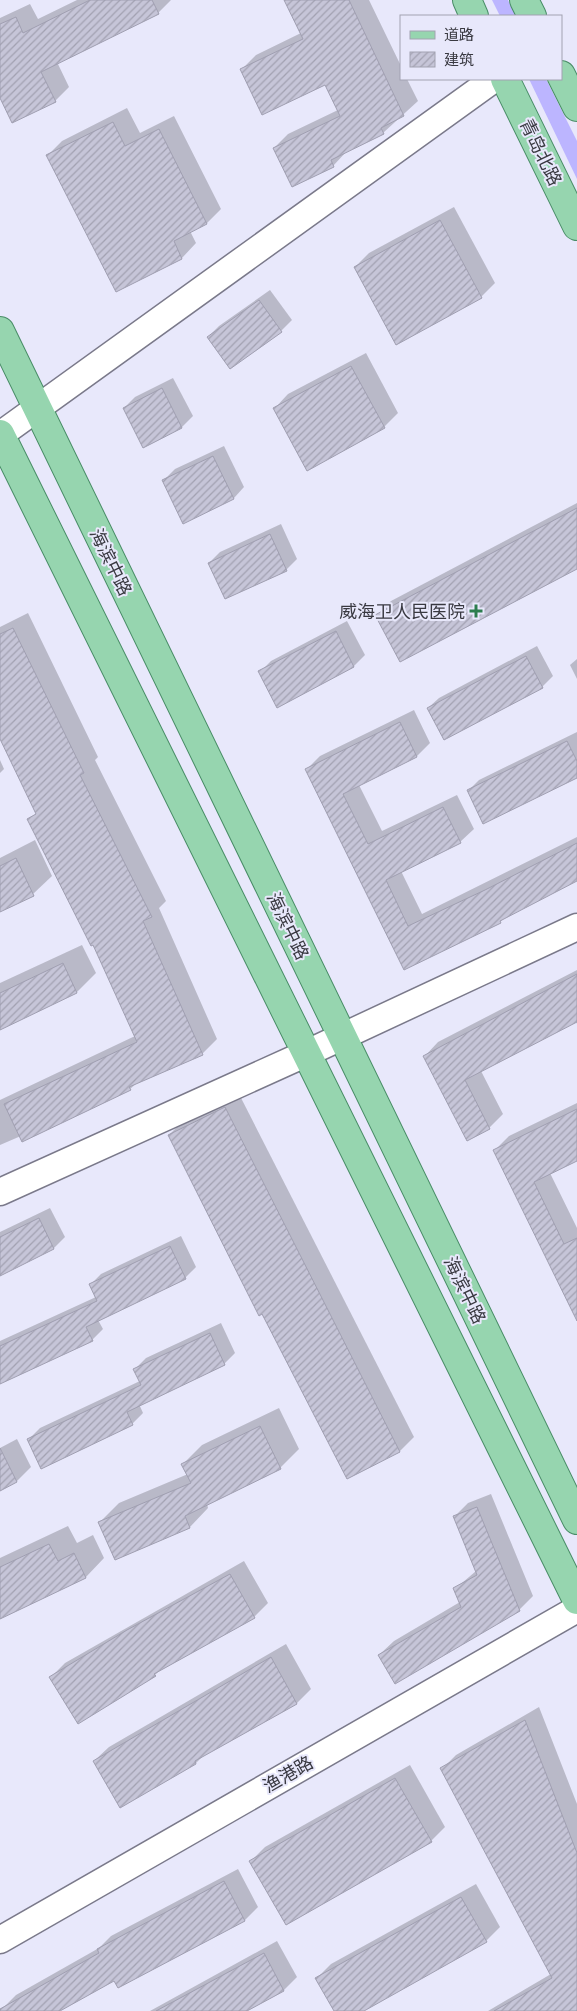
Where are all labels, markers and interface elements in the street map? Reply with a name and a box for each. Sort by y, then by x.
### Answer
legend [400,15,562,80]
text: 道路 [444,25,474,44]
text: 建筑 [444,50,474,69]
street label: 青岛北路 [515,115,567,189]
street label: 海滨中路 [85,525,137,599]
place label: 威海卫人民医院 [339,600,465,623]
marker: 威海卫人民医院 [469,604,483,618]
street label: 海滨中路 [262,889,314,963]
street label: 海滨中路 [439,1253,491,1327]
street label: 渔港路 [259,1751,317,1797]

